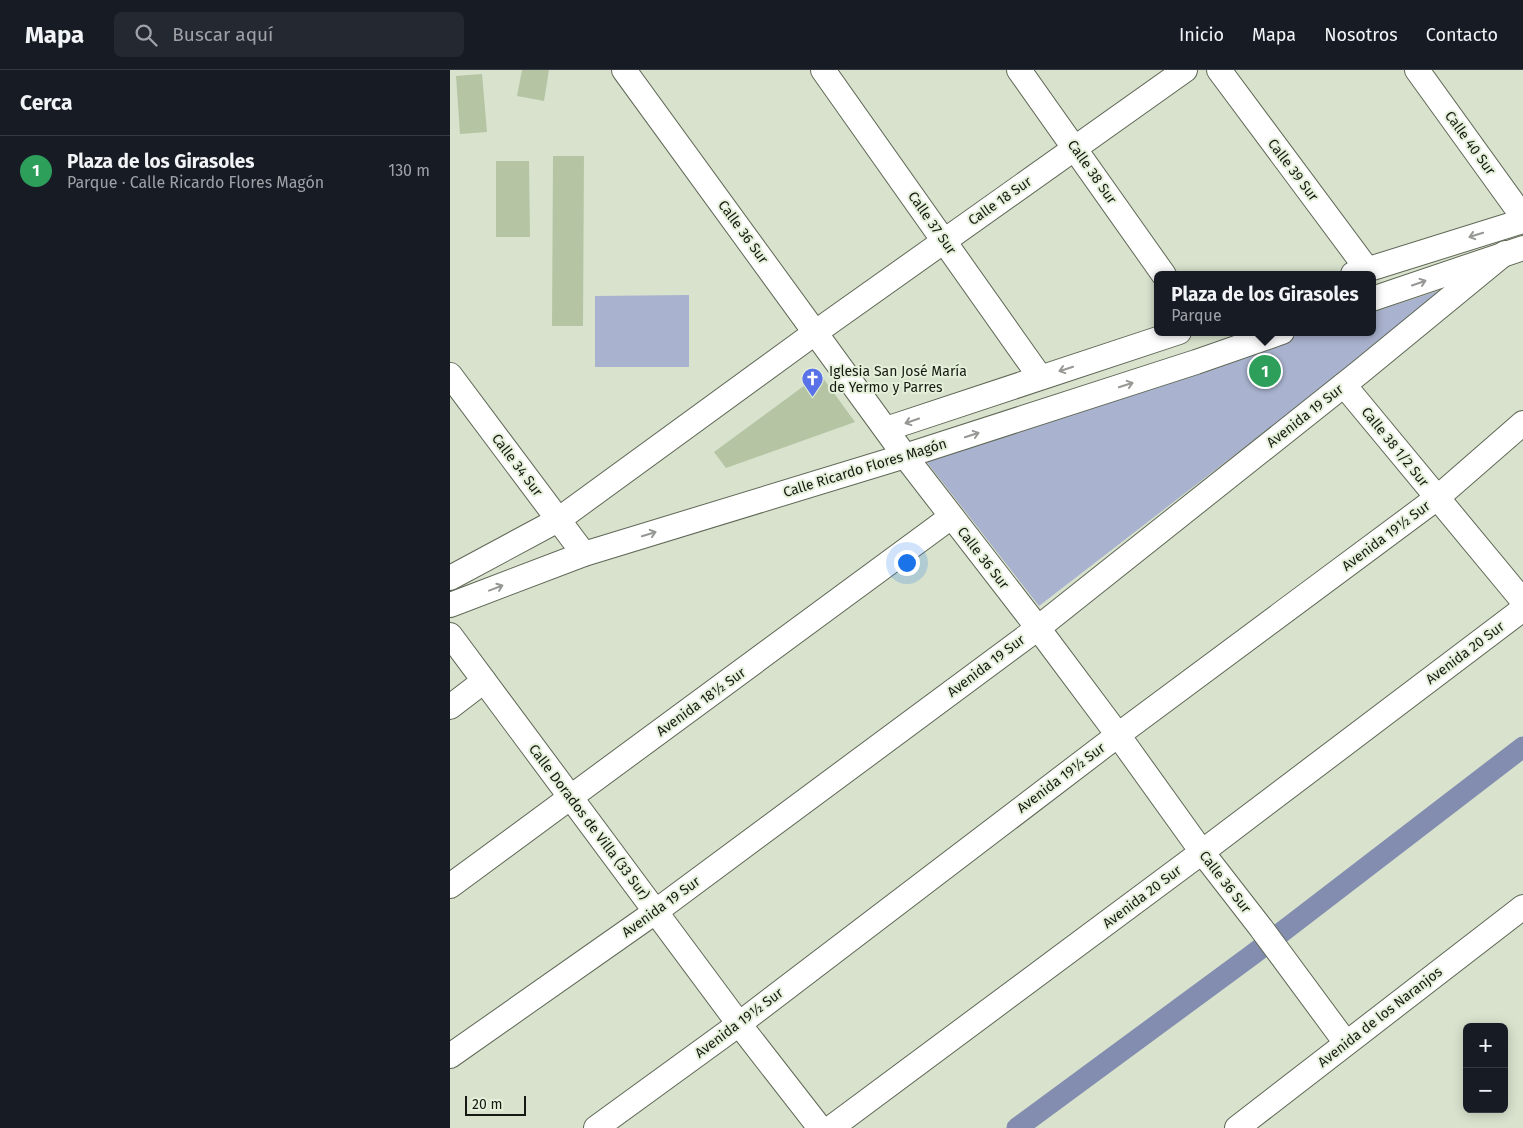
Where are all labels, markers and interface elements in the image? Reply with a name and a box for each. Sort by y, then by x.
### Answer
search box [114,12,464,57]
text: Mapa [25,21,84,49]
icon: search [132,21,160,49]
text: Buscar aquí [172,23,273,46]
text: Inicio [1179,24,1224,46]
text: Mapa [1252,24,1296,46]
text: Nosotros [1324,24,1398,46]
text: Contacto [1426,24,1498,46]
text: Cerca [20,90,72,116]
street label: Calle 40 Sur [1441,108,1499,179]
street label: Calle 39 Sur [1264,135,1322,205]
street label: Calle 38 Sur [1064,137,1121,208]
text: Plaza de los Girasoles [67,150,255,173]
text: 1 [32,161,40,180]
text: 130 m [388,161,430,180]
text: Parque · Calle Ricardo Flores Magón [67,173,324,192]
street label: Calle 18 Sur [965,173,1035,229]
street label: Calle 37 Sur [904,188,960,258]
street label: Calle 36 Sur [714,197,772,267]
one-way arrow [1469,231,1485,241]
popup [1154,271,1376,336]
one-way arrow [1410,278,1426,287]
text: Plaza de los Girasoles [1171,283,1359,306]
text: Parque [1171,306,1222,325]
pin: 1 [1249,352,1281,390]
place label: Iglesia San José María de Yermo y Parres [829,363,967,396]
one-way arrow [1058,364,1074,374]
church icon: Iglesia San José María de Yermo y Parres [801,367,825,398]
one-way arrow [1118,380,1134,389]
street label: Avenida 19 Sur [1263,380,1347,451]
street label: Calle 38 1/2 Sur [1358,404,1433,491]
one-way arrow [904,416,920,426]
one-way arrow [963,429,979,439]
street label: Calle 34 Sur [488,430,546,500]
street label: Calle Ricardo Flores Magón [781,435,949,501]
street label: Avenida 19½ Sur [1339,497,1434,575]
street label: Calle 36 Sur [954,524,1013,593]
one-way arrow [641,529,657,539]
your location [894,550,920,576]
one-way arrow [488,582,503,591]
street label: Avenida 20 Sur [1422,618,1508,688]
street label: Avenida 19 Sur [944,631,1029,701]
street label: Avenida 18½ Sur [653,664,749,740]
street label: Avenida 19½ Sur [1014,739,1109,817]
street label: Calle Dorados de Villa (33 Sur) [525,741,653,903]
street label: Calle 36 Sur [1196,848,1255,917]
street label: Avenida 20 Sur [1099,862,1185,932]
street label: Avenida 19 Sur [619,873,704,941]
street label: Avenida de los Naranjos [1314,963,1446,1071]
street label: Avenida 19½ Sur [692,984,787,1062]
map controls [1463,1023,1508,1113]
button: + [1463,1023,1508,1068]
button: − [1463,1068,1508,1113]
scale bar [465,1093,526,1116]
text: 20 m [472,1096,502,1113]

